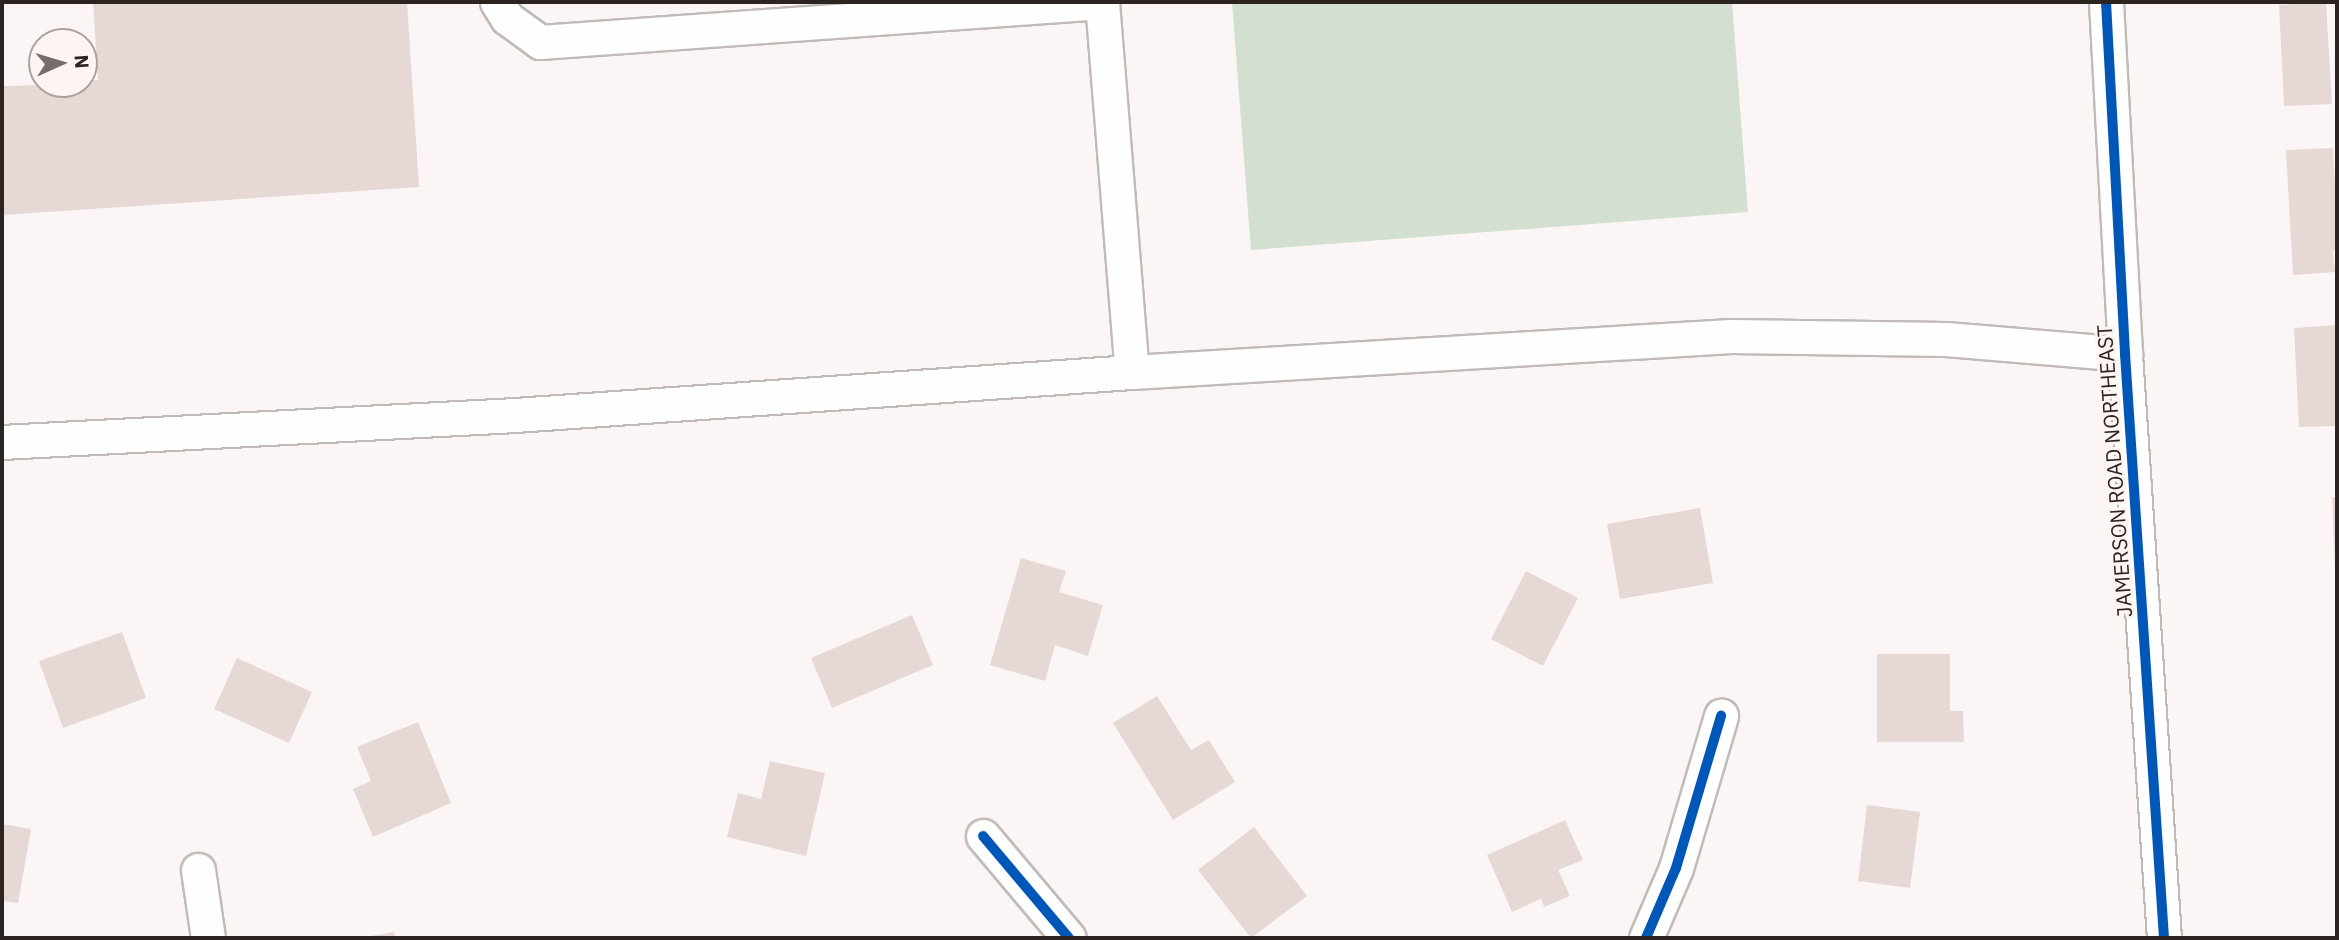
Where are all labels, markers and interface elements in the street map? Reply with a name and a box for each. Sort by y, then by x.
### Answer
north arrow [28,28,98,98]
text: N [70,54,94,69]
street label: JAMERSON ROAD NORTHEAST [2091,324,2137,618]

